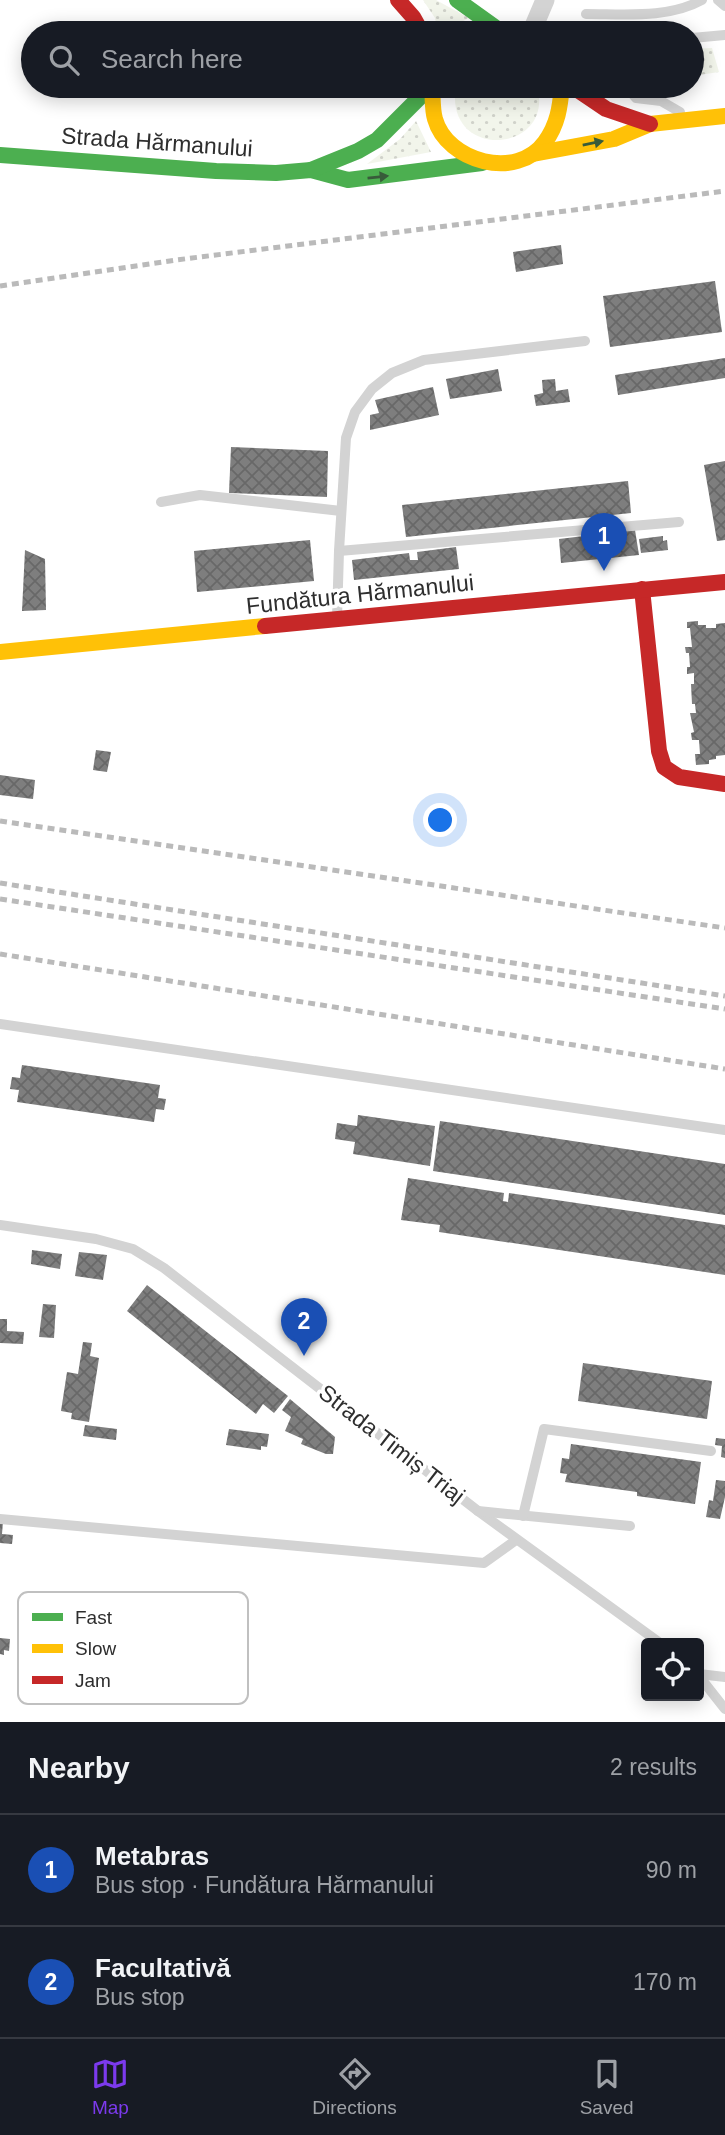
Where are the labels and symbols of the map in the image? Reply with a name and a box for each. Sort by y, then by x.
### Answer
street label: Strada Hărmanului [60,122,254,162]
one-way arrow [582,137,604,148]
one-way arrow [367,171,389,182]
pin: 1 [581,513,627,571]
street label: Fundătura Hărmanului [245,569,475,619]
your location [423,803,457,837]
pin: 2 [281,1298,327,1356]
street label: Strada Timiș Triaj [314,1379,470,1509]
legend [18,1592,248,1704]
text: Fast [75,1607,113,1628]
text: Slow [75,1638,116,1659]
text: Jam [75,1670,111,1691]

